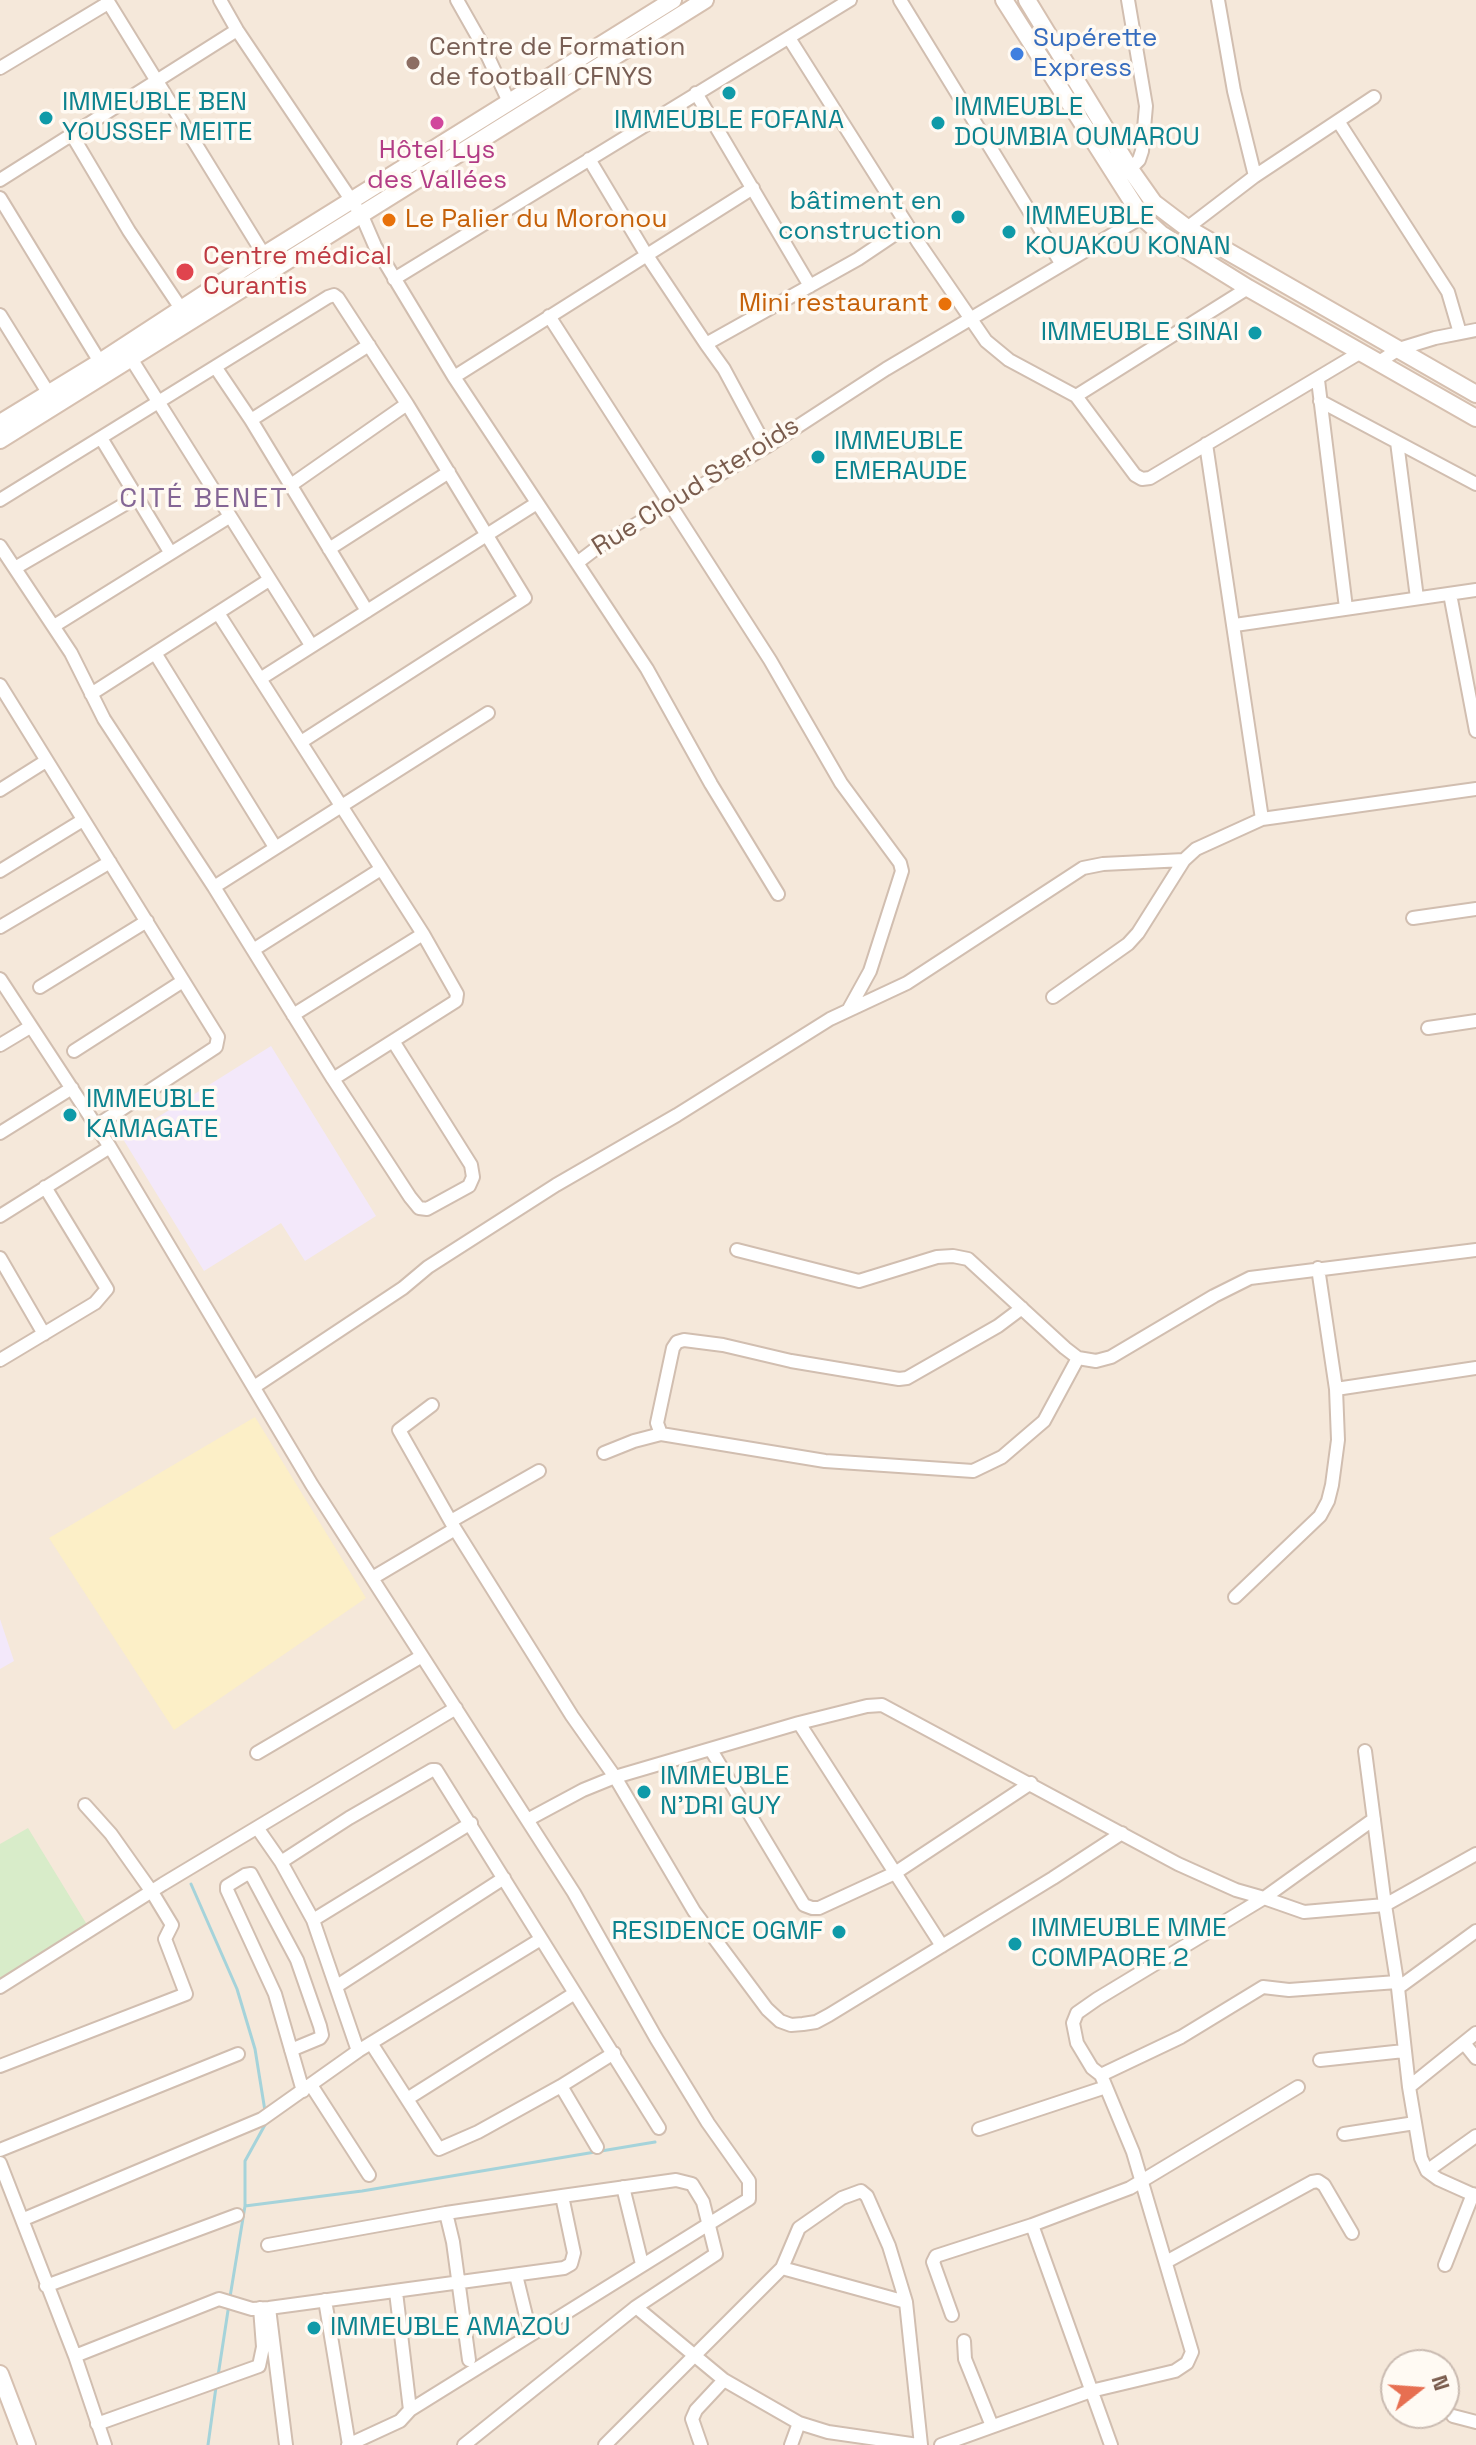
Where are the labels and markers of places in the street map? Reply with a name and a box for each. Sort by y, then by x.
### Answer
place label: Supérette Express [1033,23,1157,84]
place label: Centre de Formation de football CFNYS [429,32,685,94]
marker: Supérette Express [1008,45,1026,63]
marker: Centre de Formation de football CFNYS [404,54,422,72]
marker: IMMEUBLE FOFANA [720,84,738,102]
place label: IMMEUBLE BEN YOUSSEF MEITE [62,87,252,148]
place label: IMMEUBLE DOUMBIA OUMAROU [954,92,1200,154]
place label: IMMEUBLE FOFANA [614,105,844,137]
marker: IMMEUBLE BEN YOUSSEF MEITE [37,109,55,127]
marker: Hôtel Lys des Vallées [428,114,446,132]
marker: IMMEUBLE DOUMBIA OUMAROU [929,114,947,132]
place label: Hôtel Lys des Vallées [367,135,507,196]
place label: bâtiment en construction [778,186,942,248]
place label: IMMEUBLE KOUAKOU KONAN [1025,201,1231,262]
place label: Le Palier du Moronou [405,204,667,236]
marker: bâtiment en construction [949,208,967,226]
marker: Le Palier du Moronou [380,211,398,229]
marker: IMMEUBLE KOUAKOU KONAN [1000,223,1018,241]
place label: Centre médical Curantis [203,241,392,302]
marker: Centre médical Curantis [174,261,196,283]
place label: Mini restaurant [739,288,929,320]
marker: Mini restaurant [936,295,954,313]
place label: IMMEUBLE SINAI [1041,317,1239,349]
marker: IMMEUBLE SINAI [1246,324,1264,342]
place label: IMMEUBLE EMERAUDE [834,426,967,488]
marker: IMMEUBLE EMERAUDE [809,448,827,466]
place label: IMMEUBLE KAMAGATE [86,1084,218,1146]
marker: IMMEUBLE KAMAGATE [61,1106,79,1124]
place label: IMMEUBLE N'DRI GUY [660,1761,789,1822]
marker: IMMEUBLE N'DRI GUY [635,1783,653,1801]
place label: IMMEUBLE MME COMPAORE 2 [1031,1913,1227,1974]
place label: RESIDENCE OGMF [611,1916,823,1948]
marker: RESIDENCE OGMF [830,1923,848,1941]
marker: IMMEUBLE MME COMPAORE 2 [1006,1935,1024,1953]
place label: IMMEUBLE AMAZOU [330,2312,571,2344]
marker: IMMEUBLE AMAZOU [305,2319,323,2337]

